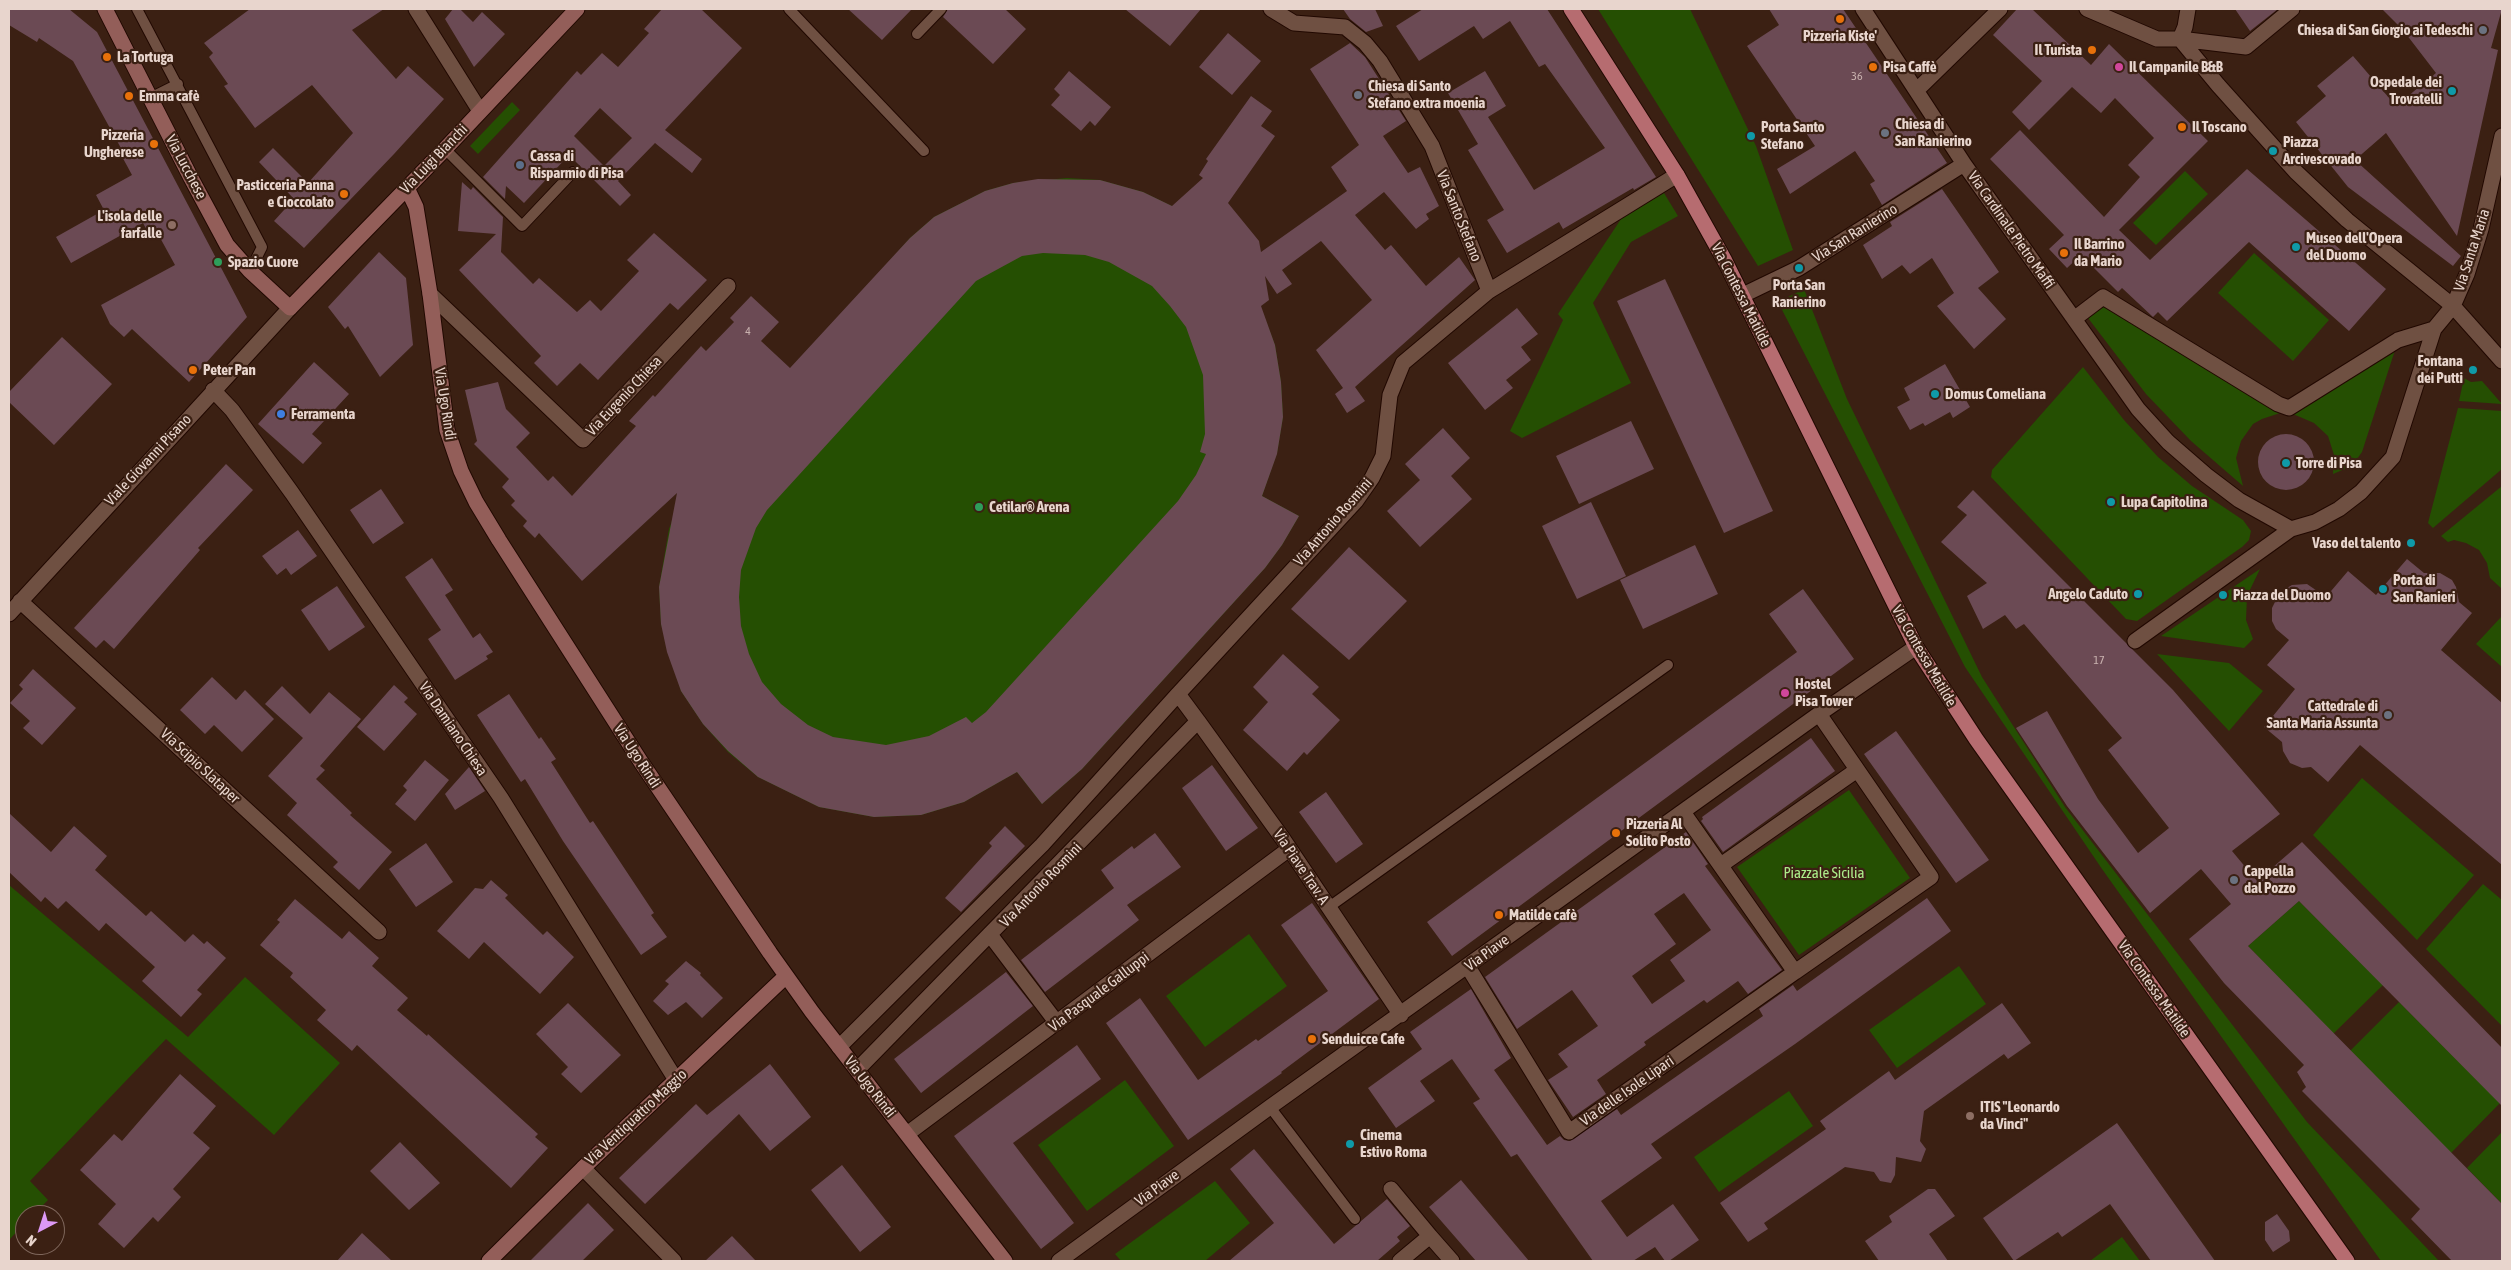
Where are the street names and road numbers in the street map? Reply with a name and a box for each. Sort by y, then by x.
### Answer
street label: Via Luigi Bianchi [396,121,472,197]
street label: Via Lucchese [162,132,210,202]
street label: Via Santo Stefano [1433,168,1485,264]
street label: Via Cardinale Pietro Maffi [1964,168,2058,292]
street label: Via San Ranierino [1809,200,1901,266]
street label: Via Santa Maria [2450,207,2494,293]
street label: Via Contessa Matilde [1707,240,1775,350]
street label: Via Eugenio Chiesa [582,352,666,440]
street label: Via Ugo Rindi [430,367,460,441]
street label: Viale Giovanni Pisano [101,410,195,510]
street label: Via Antonio Rosmini [1290,474,1376,570]
street label: Via Contessa Matilde [1888,602,1960,710]
street label: Via Damiano Chiesa [415,679,491,779]
street label: Via Ugo Rindi [610,721,664,791]
street label: Via Scipio Slataper [157,725,243,807]
street label: Via Piave Trav. A [1269,826,1333,908]
street label: Via Antonio Rosmini [996,839,1086,931]
street label: Via Piave [1461,931,1513,975]
street label: Via Contessa Matilde [2114,937,2194,1041]
street label: Via Pasquale Galluppi [1045,948,1153,1036]
street label: Via delle Isole Lipari [1577,1052,1677,1130]
street label: Via Ugo Rindi [841,1053,899,1121]
street label: Via Ventiquattro Maggio [582,1065,690,1169]
street label: Via Piave [1131,1166,1183,1210]

